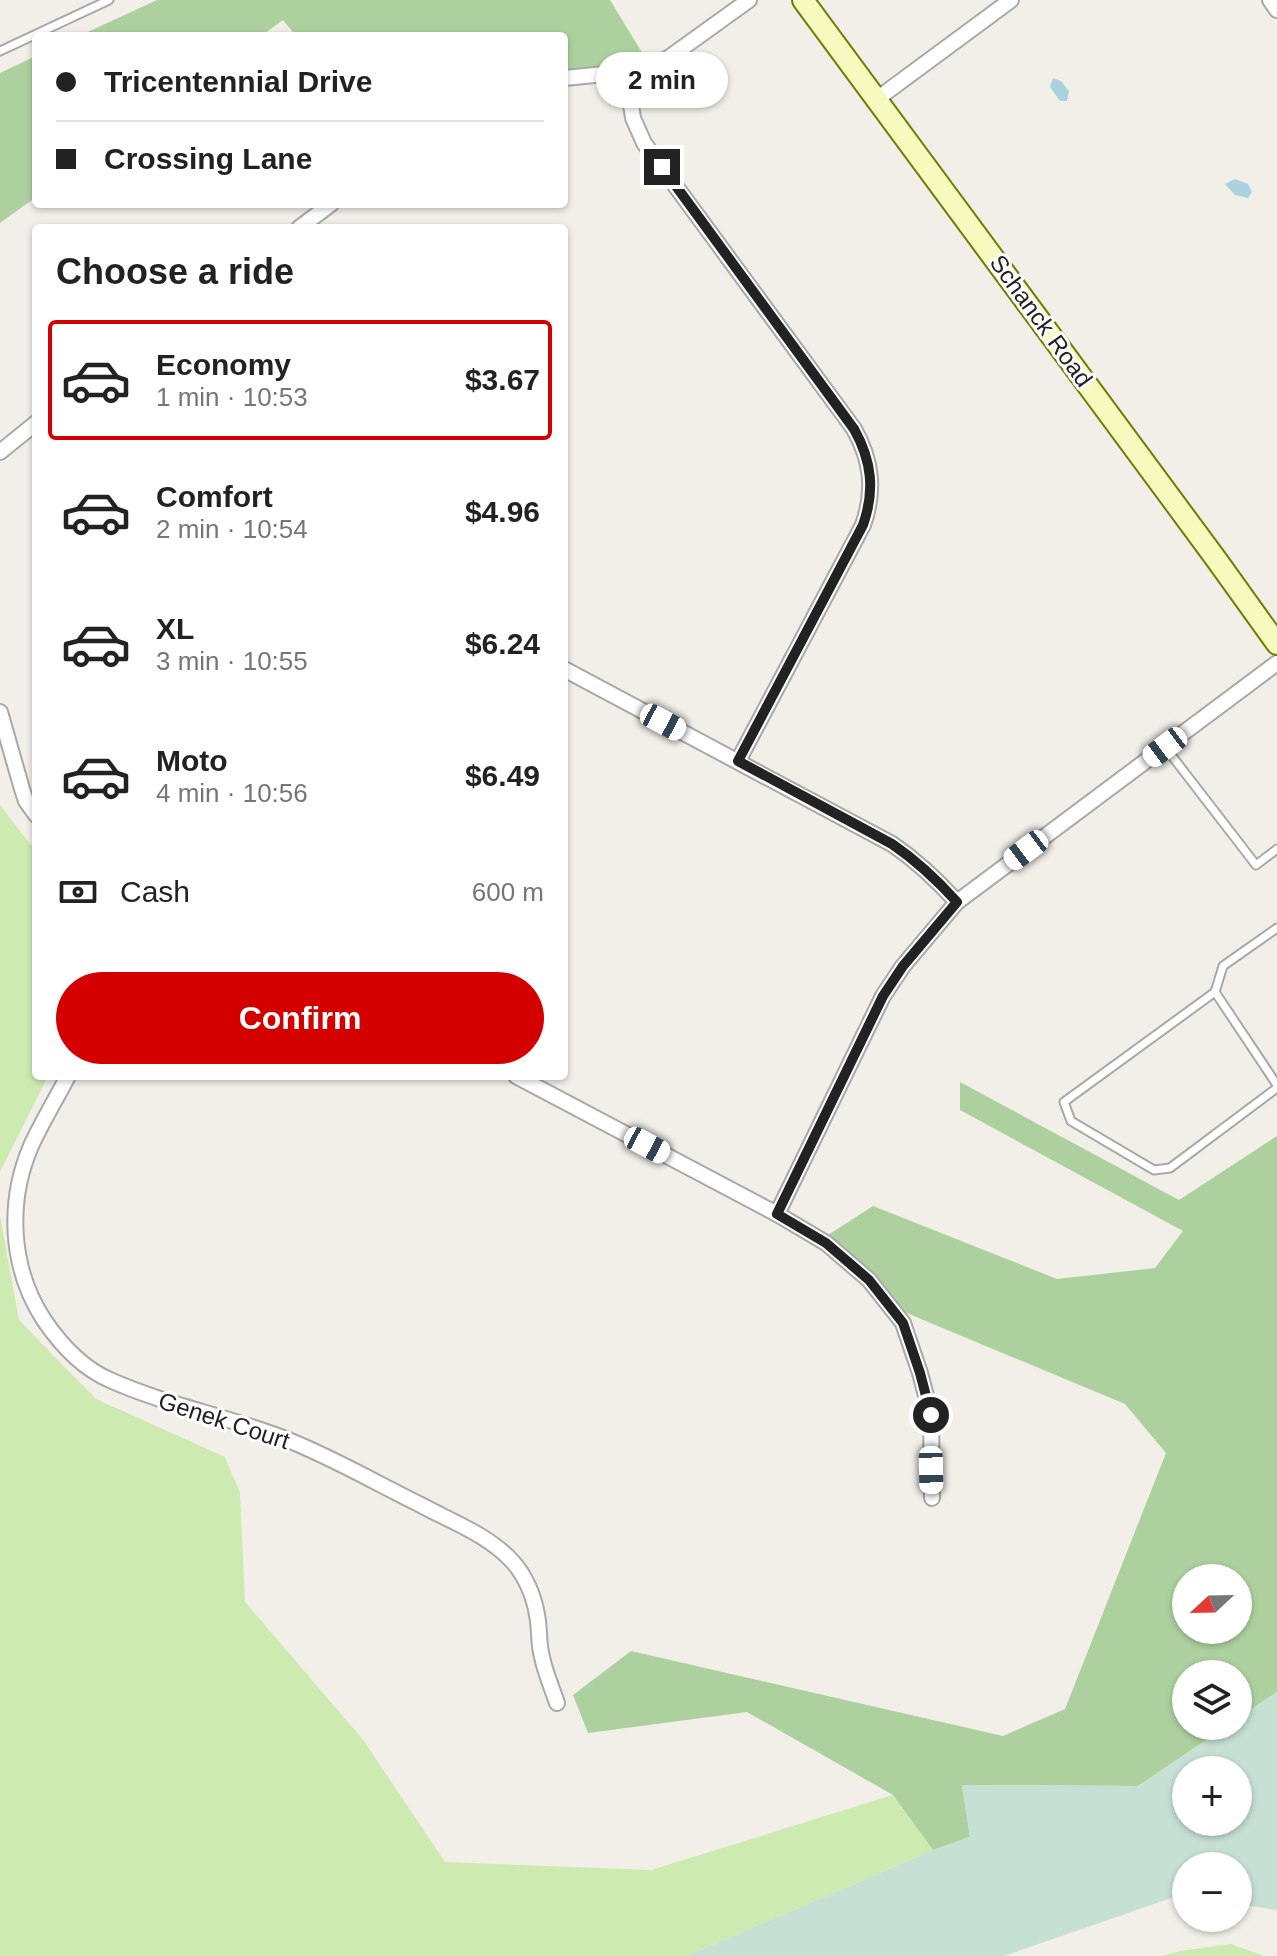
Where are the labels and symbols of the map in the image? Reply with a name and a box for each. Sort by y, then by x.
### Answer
callout: 2 min [596,51,728,107]
route end [644,149,680,185]
street label: Schanck Road [985,250,1098,392]
car [636,700,690,744]
car [1139,723,1191,771]
car [1000,826,1052,874]
car [620,1123,674,1167]
street label: Genek Court [155,1387,293,1454]
route start [913,1397,949,1433]
car [919,1446,943,1494]
north arrow [1172,1564,1252,1644]

